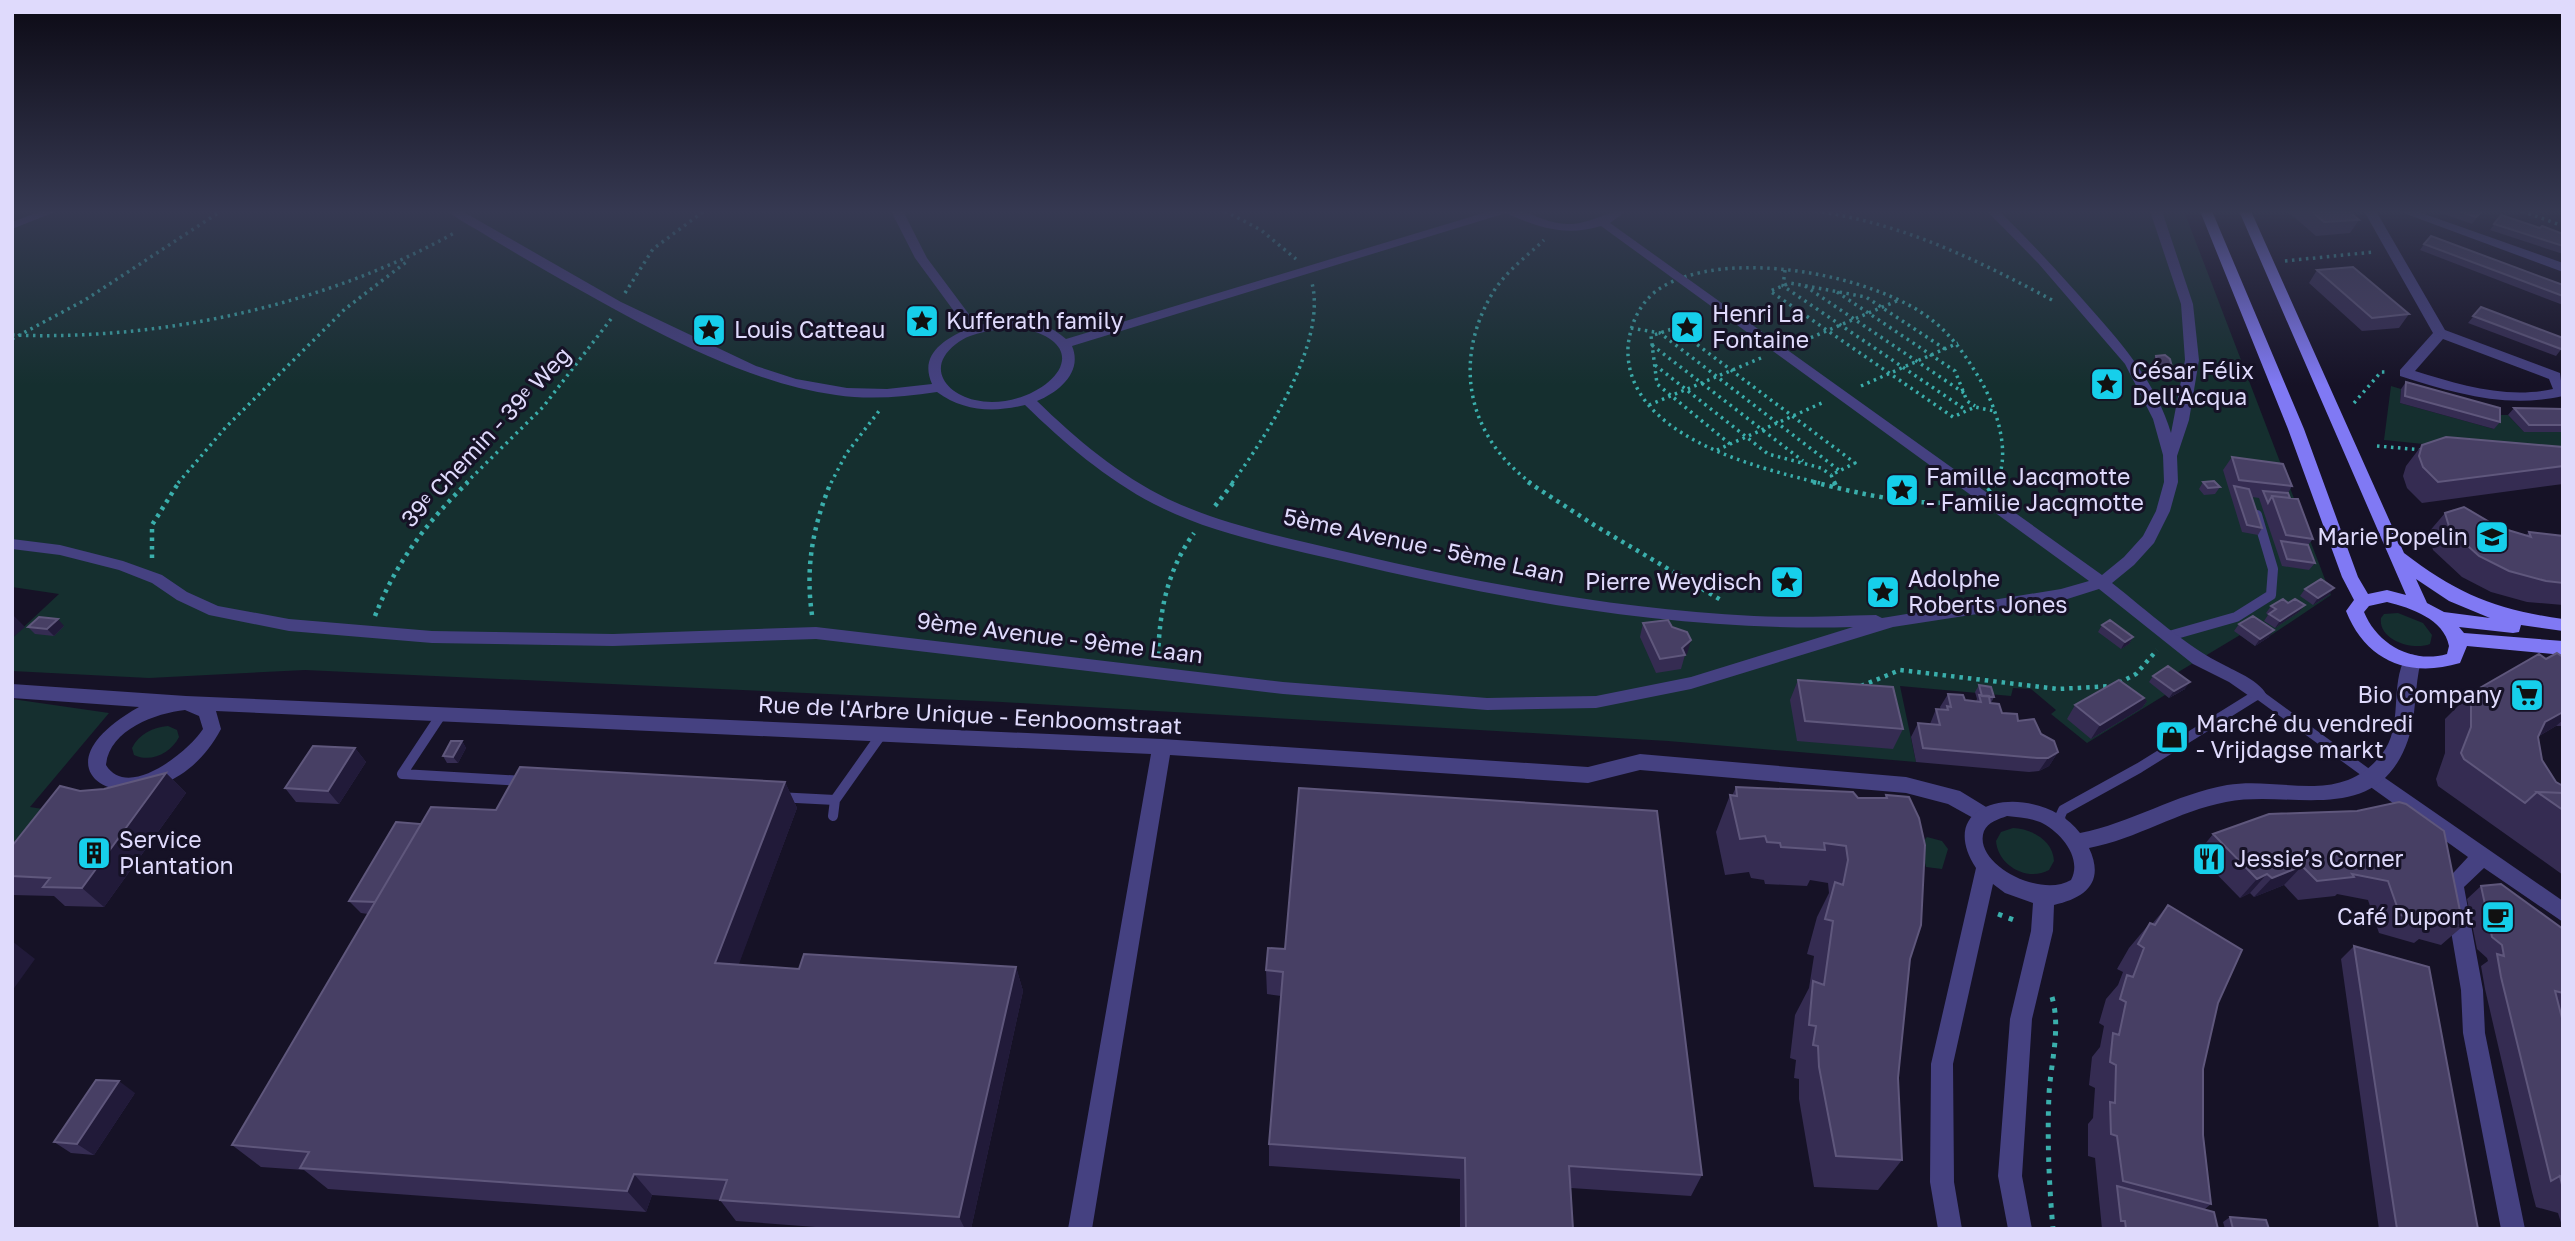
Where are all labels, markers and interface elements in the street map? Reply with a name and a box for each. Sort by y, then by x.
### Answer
place label: Henri La Fontaine [1712,299,1809,353]
place icon: Kufferath family [903,302,941,340]
place label: Kufferath family [946,306,1123,334]
place icon: Henri La Fontaine [1668,308,1706,346]
place icon: Louis Catteau [690,311,728,349]
place label: Louis Catteau [734,315,886,343]
street label: 39ᵉ Chemin - 39ᵉ Weg [395,340,576,532]
place label: César Félix Dell'Acqua [2132,356,2254,410]
place icon: César Félix Dell'Acqua [2088,365,2126,403]
place label: Famille Jacqmotte - Familie Jacqmotte [1926,462,2144,516]
place icon: Famille Jacqmotte - Familie Jacqmotte [1883,471,1921,509]
street label: 5ème Avenue - 5ème Laan [1281,501,1568,589]
school or university icon: Marie Popelin [2473,518,2511,556]
place label: Marie Popelin [2317,522,2468,550]
place icon: Pierre Weydisch [1768,563,1806,601]
place label: Adolphe Roberts Jones [1908,564,2068,618]
place label: Pierre Weydisch [1585,567,1762,595]
place icon: Adolphe Roberts Jones [1864,573,1902,611]
street label: 9ème Avenue - 9ème Laan [915,606,1205,668]
supermarket icon: Bio Company [2508,676,2546,714]
place label: Bio Company [2357,680,2502,708]
street label: Rue de l'Arbre Unique - Eenboomstraat [757,689,1183,739]
place label: Marché du vendredi - Vrijdagse markt [2196,709,2414,763]
shop icon: Marché du vendredi - Vrijdagse markt [2153,718,2191,756]
place label: Service Plantation [119,825,234,879]
building icon: Service Plantation [75,834,113,872]
restaurant icon: Jessie’s Corner [2190,840,2228,878]
place label: Jessie’s Corner [2234,844,2403,872]
cafe icon: Café Dupont [2479,898,2517,936]
place label: Café Dupont [2337,902,2474,930]

